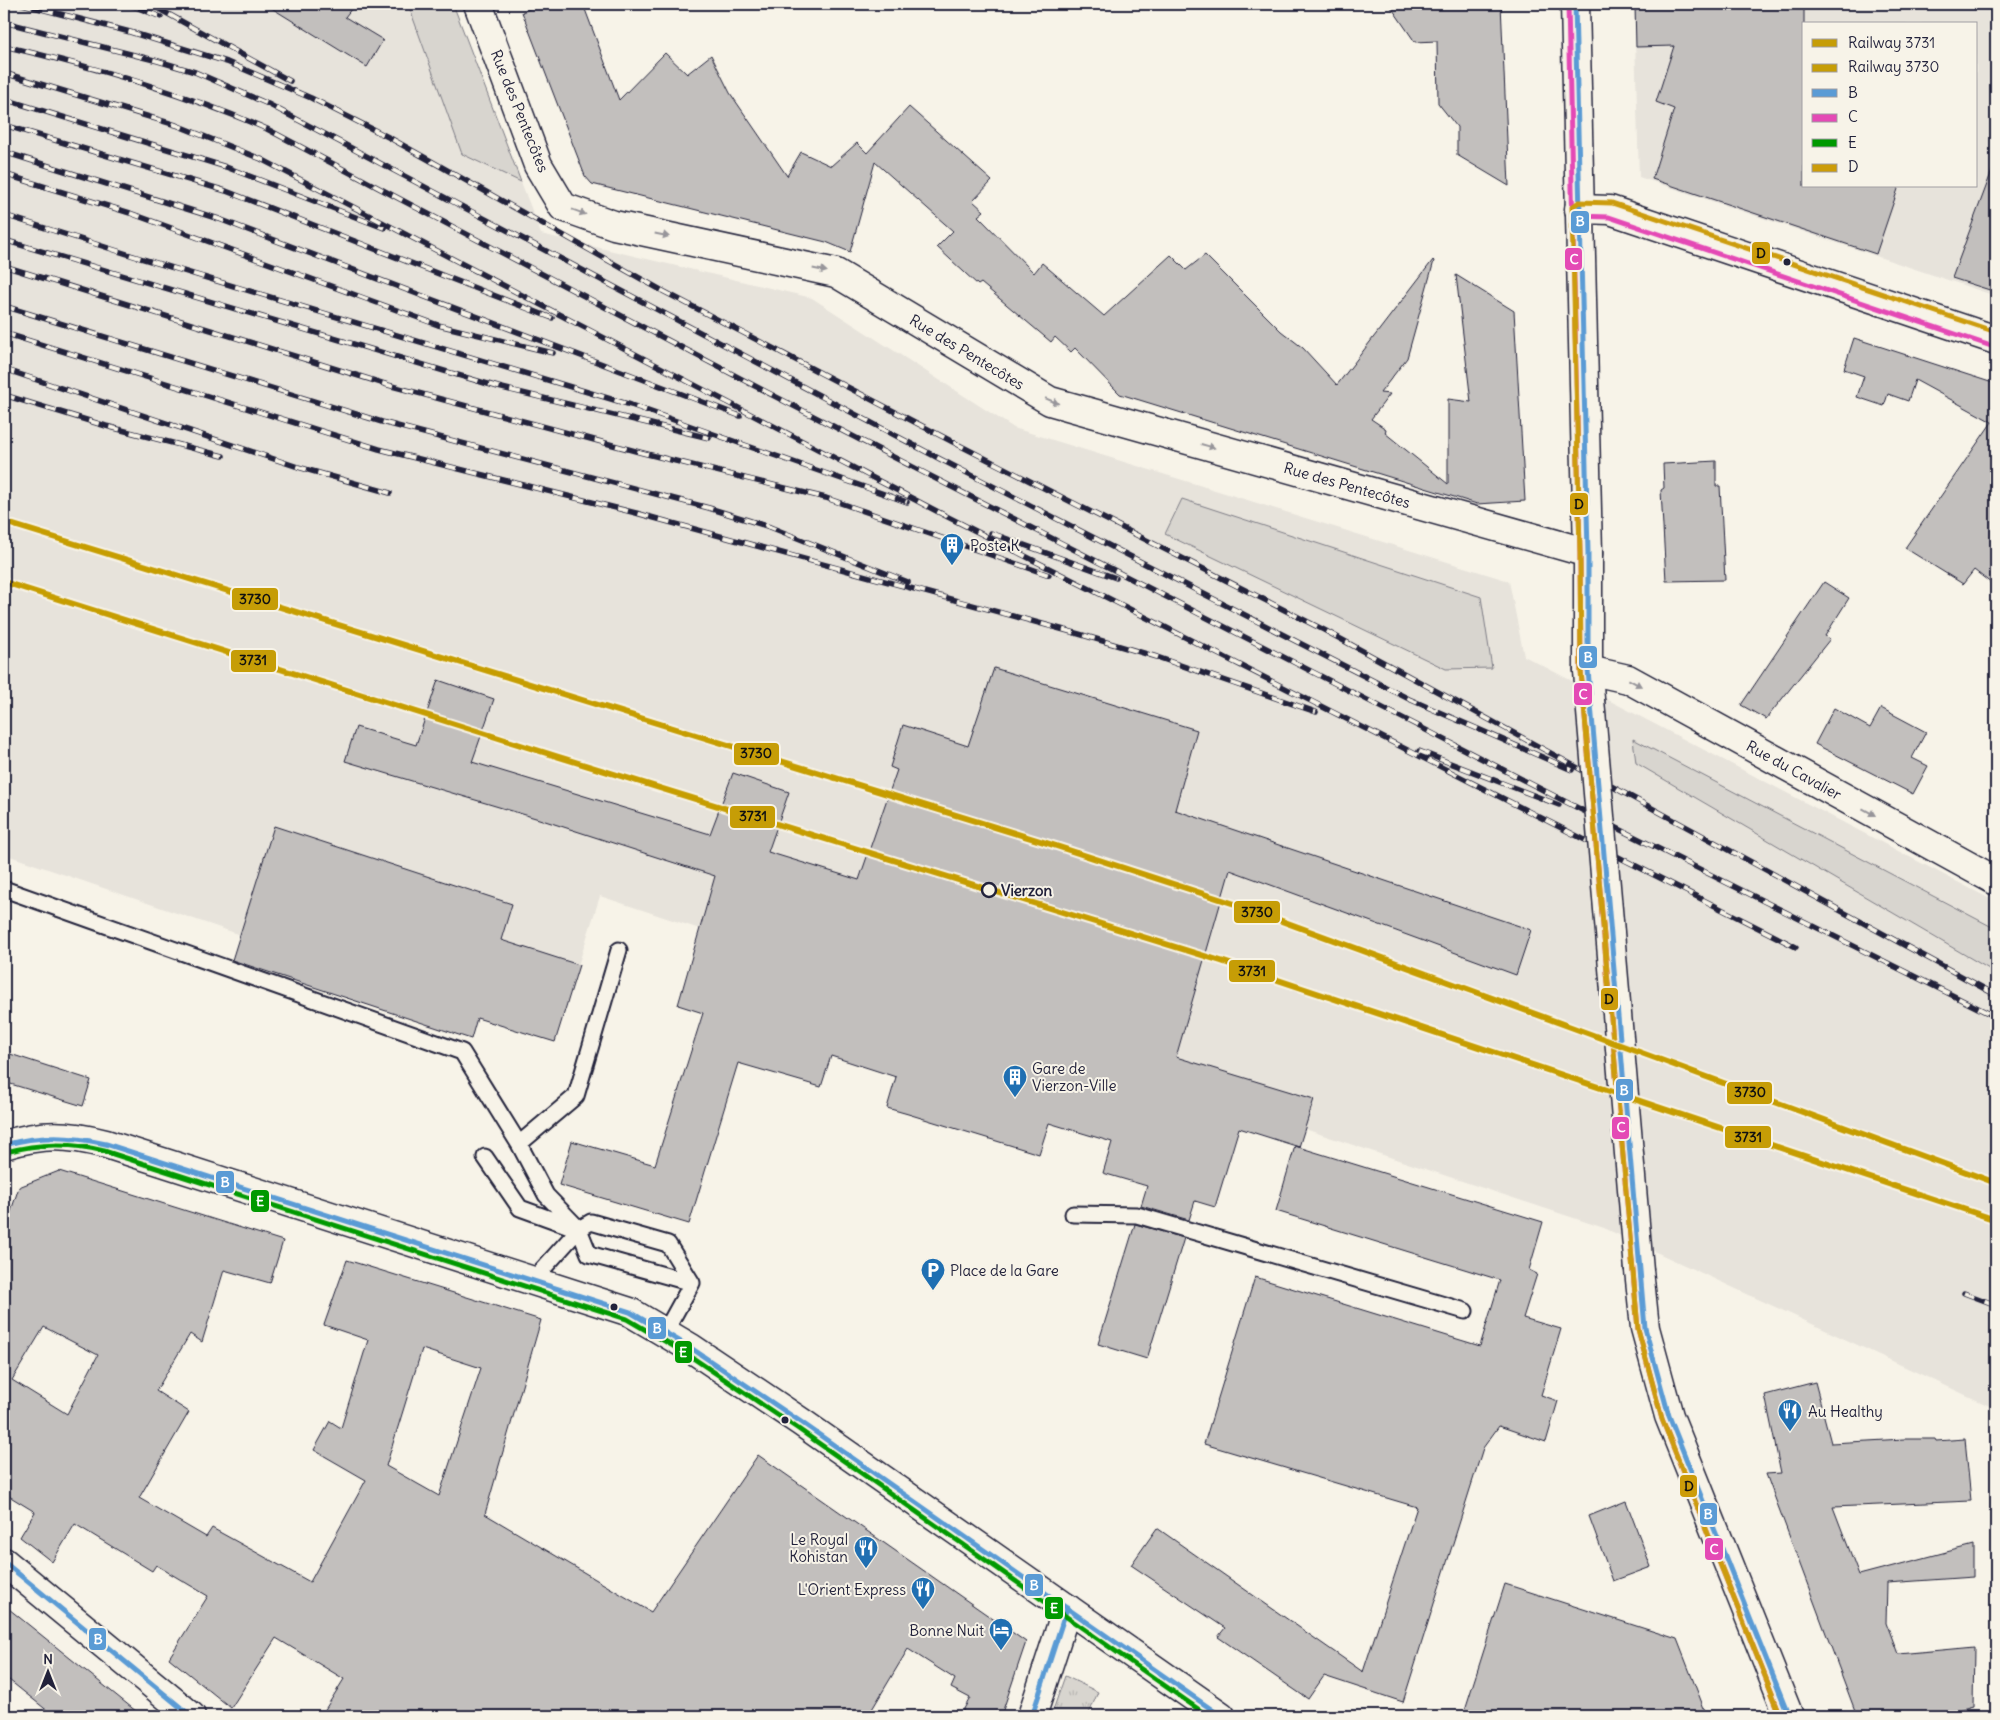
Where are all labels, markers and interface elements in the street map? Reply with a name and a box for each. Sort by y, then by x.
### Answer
legend [1802,22,1978,188]
text: Railway 3731 [1848,33,1935,52]
street label: Rue des Pentecôtes [487,47,553,175]
text: Railway 3730 [1848,57,1939,76]
text: B [1848,83,1858,102]
text: C [1848,107,1858,126]
text: E [1848,133,1857,152]
text: D [1848,157,1859,176]
one-way arrow [572,209,587,217]
line badge: B [1570,210,1590,234]
text: B [1575,212,1585,230]
one-way arrow [654,231,669,239]
line badge: D [1751,241,1771,265]
text: D [1756,244,1766,262]
line badge: C [1564,247,1583,271]
text: C [1569,250,1579,268]
unlabelled marker [1782,257,1792,267]
one-way arrow [813,266,828,274]
street label: Rue des Pentecôtes [906,310,1028,394]
one-way arrow [1045,397,1060,405]
one-way arrow [1201,443,1216,451]
street label: Rue des Pentecôtes [1282,458,1413,512]
line badge: D [1569,492,1589,516]
text: D [1574,495,1584,513]
building icon: Poste K [939,532,965,566]
place label: Poste K [970,536,1021,555]
line badge: 3730 [231,587,279,611]
text: 3730 [239,590,271,608]
line badge: B [1578,645,1598,669]
text: B [1583,648,1593,666]
line badge: 3731 [230,649,277,673]
text: 3731 [239,651,267,669]
one-way arrow [1627,679,1642,687]
line badge: C [1573,682,1593,706]
text: C [1578,685,1588,703]
street label: Rue du Cavalier [1743,736,1845,804]
line badge: 3730 [733,742,780,766]
text: 3730 [740,744,772,762]
line badge: 3731 [729,805,776,829]
text: 3731 [739,807,767,825]
one-way arrow [1862,808,1876,816]
place label: Vierzon [1001,881,1052,900]
marker: Vierzon [981,882,997,898]
line badge: 3730 [1233,900,1281,924]
text: 3730 [1241,903,1273,921]
line badge: 3731 [1228,959,1276,983]
text: 3731 [1238,962,1266,980]
line badge: D [1600,987,1619,1011]
text: D [1604,990,1614,1008]
place label: Gare de Vierzon-Ville [1032,1059,1116,1095]
building icon: Gare de Vierzon-Ville [1002,1064,1028,1098]
line badge: B [1615,1078,1634,1102]
text: B [1619,1081,1629,1099]
line badge: 3730 [1726,1081,1773,1105]
text: 3730 [1734,1083,1766,1101]
line badge: C [1611,1116,1630,1140]
text: C [1616,1118,1626,1136]
line badge: 3731 [1724,1125,1772,1149]
text: 3731 [1734,1128,1762,1146]
line badge: B [215,1170,235,1194]
text: B [220,1173,230,1191]
line badge: E [250,1189,270,1213]
text: E [256,1192,264,1210]
parking icon: Place de la Gare [920,1257,946,1291]
place label: Place de la Gare [950,1261,1059,1280]
unlabelled marker [609,1302,619,1312]
line badge: B [647,1316,667,1340]
text: B [652,1319,662,1337]
line badge: E [674,1340,693,1364]
text: E [679,1343,687,1361]
restaurant icon: Au Healthy [1777,1398,1803,1432]
place label: Au Healthy [1808,1402,1883,1421]
unlabelled marker [780,1415,790,1425]
line badge: D [1679,1474,1698,1498]
text: D [1684,1477,1694,1495]
line badge: B [1699,1502,1718,1526]
text: B [1703,1505,1713,1523]
place label: Le Royal Kohistan [789,1530,848,1566]
restaurant icon: Le Royal Kohistan [853,1535,879,1569]
line badge: C [1704,1537,1724,1561]
text: C [1709,1540,1719,1558]
line badge: B [1024,1573,1044,1597]
restaurant icon: L'Orient Express [910,1576,936,1610]
text: B [1029,1576,1039,1594]
place label: L'Orient Express [798,1580,906,1599]
line badge: E [1044,1596,1064,1620]
text: E [1050,1599,1058,1617]
hotel icon: Bonne Nuit [988,1617,1014,1651]
place label: Bonne Nuit [909,1621,984,1640]
line badge: B [88,1627,107,1651]
text: B [93,1630,103,1648]
north arrow [22,1648,72,1698]
text: N [43,1650,53,1668]

